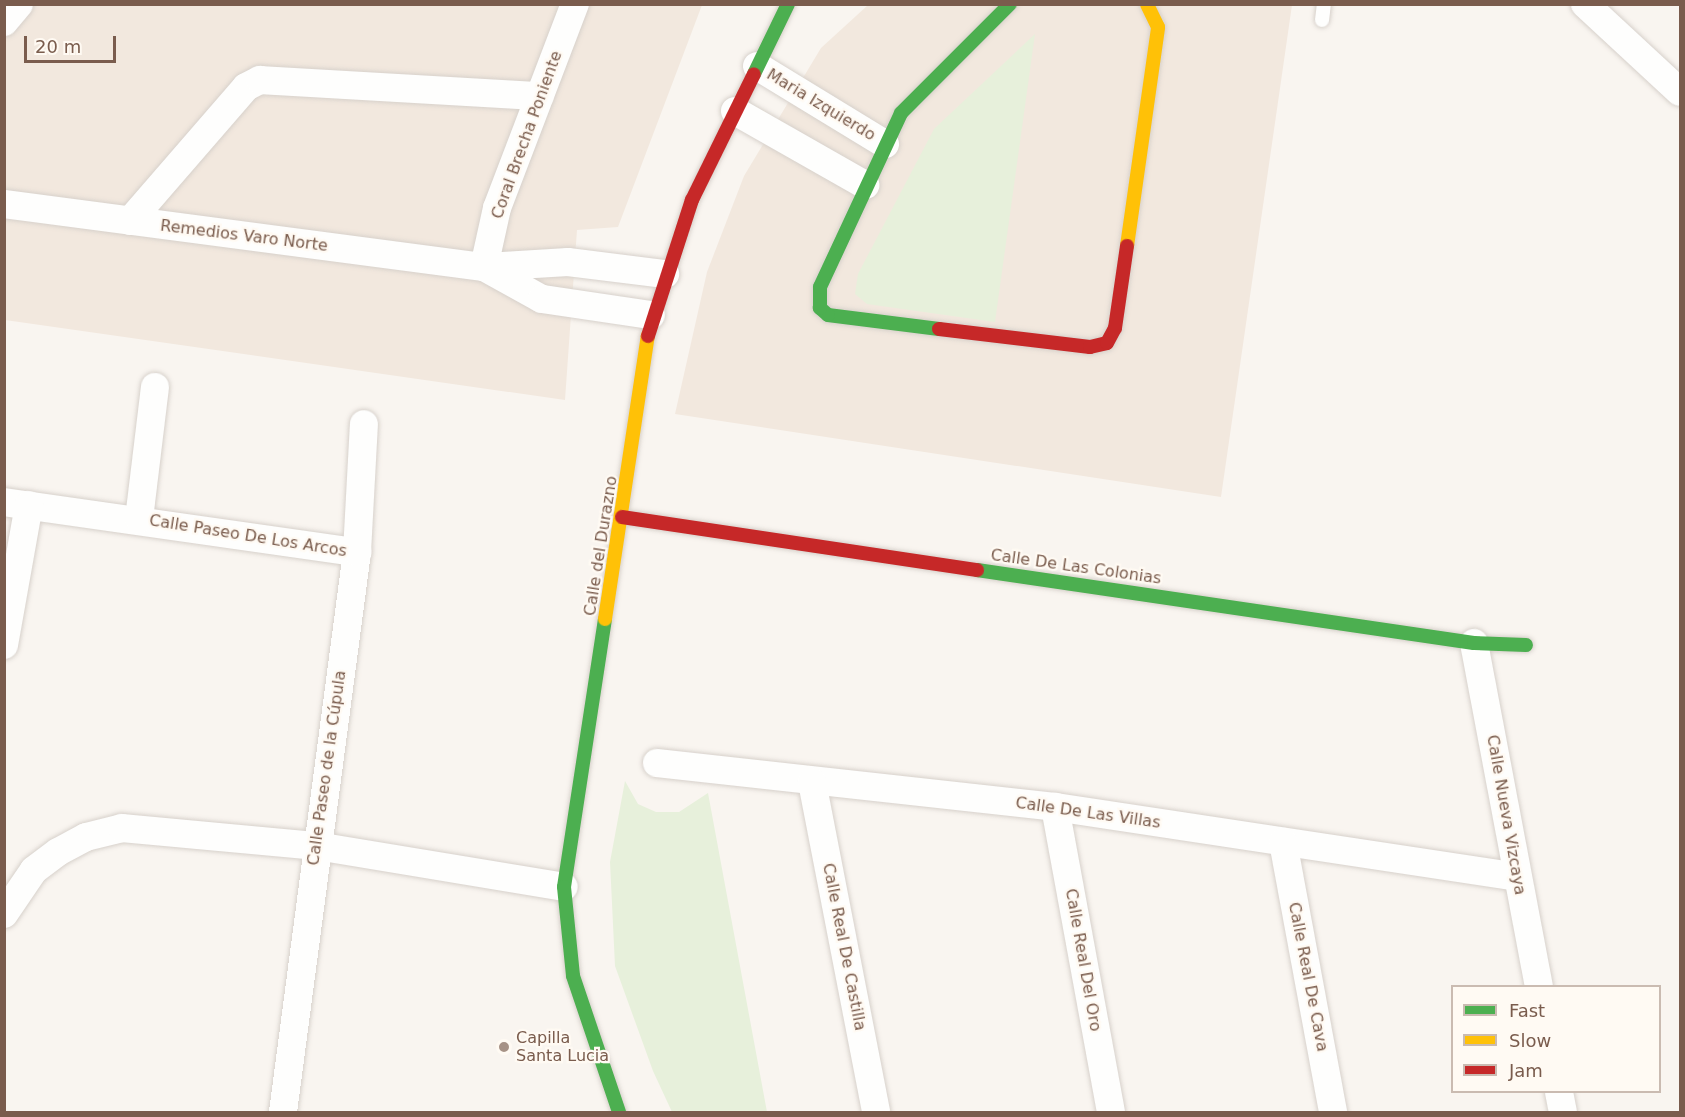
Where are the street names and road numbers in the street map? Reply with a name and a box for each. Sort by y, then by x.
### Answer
street label: Coral Brecha Poniente [488,48,566,222]
street label: Maria Izquierdo [763,65,879,145]
street label: Remedios Varo Norte [159,216,329,256]
street label: Calle del Durazno [580,475,622,617]
street label: Calle Paseo De Los Arcos [148,511,348,561]
street label: Calle De Las Colonias [989,546,1163,588]
street label: Calle Paseo de la Cúpula [304,669,350,867]
street label: Calle Nueva Vizcaya [1482,733,1530,897]
street label: Calle De Las Villas [1014,793,1162,833]
street label: Calle Real De Castilla [818,862,870,1032]
street label: Calle Real Del Oro [1061,887,1105,1033]
street label: Calle Real De Cava [1284,901,1332,1053]

